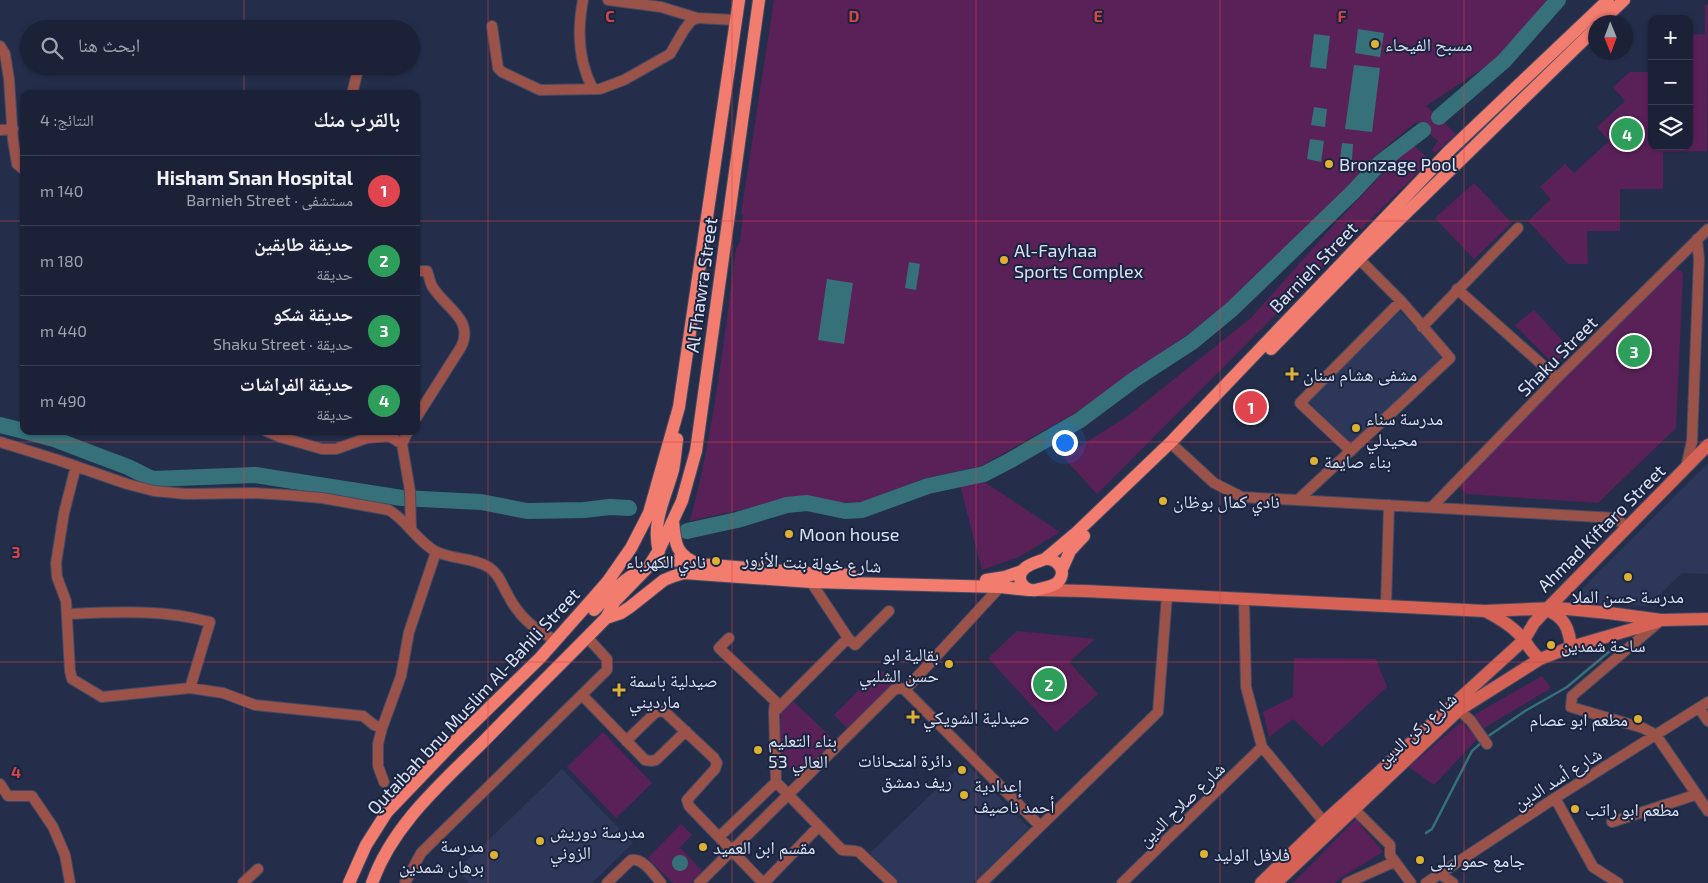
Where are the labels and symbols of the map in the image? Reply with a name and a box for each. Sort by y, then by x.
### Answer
text: C [605,6,615,25]
text: D [849,6,860,25]
text: E [1093,6,1103,25]
text: F [1338,6,1347,25]
north arrow [1588,15,1633,60]
place label: مسبح الفيحاء [1385,33,1472,57]
marker: مسبح الفيحاء [1369,38,1381,50]
pin: 4 [1611,115,1643,153]
place label: Bronzage Pool [1339,153,1457,175]
marker: Bronzage Pool [1323,158,1335,170]
street label: Al Thawra Street [681,216,721,354]
street label: Barnieh Street [1264,217,1362,317]
place label: Al-Fayhaa Sports Complex [1014,239,1144,282]
marker: Al-Fayhaa Sports Complex [998,254,1010,266]
street label: Shaku Street [1512,311,1602,401]
pin: 3 [1618,332,1650,370]
place label: مشفى هشام سنان [1303,363,1417,387]
marker: مشفى هشام سنان [1285,367,1299,381]
pin: 1 [1235,388,1267,426]
place label: مدرسة سناء محيدلي [1366,407,1443,455]
marker: مدرسة سناء محيدلي [1350,422,1362,434]
your location [1052,430,1078,456]
place label: بناء صايمة [1324,450,1391,473]
marker: بناء صايمة [1308,455,1320,467]
street label: Ahmad Kiftaro Street [1533,459,1670,596]
place label: نادي كمال بوظان [1173,490,1280,517]
marker: نادي كمال بوظان [1157,495,1169,507]
place label: Moon house [799,523,899,545]
marker: Moon house [783,528,795,540]
text: 3 [11,542,21,561]
street label: شارع خولة بنت الأزور [741,547,882,578]
place label: نادي الكهرباء [626,550,706,577]
marker: نادي الكهرباء [710,555,722,567]
marker: مدرسة حسن الملا [1622,571,1634,583]
street label: Qutaibah bnu Muslim Al-Bahili Street [362,583,584,819]
place label: مدرسة حسن الملا [1572,585,1684,608]
place label: ساحة شمدين [1561,634,1646,657]
marker: ساحة شمدين [1545,639,1557,651]
place label: بقالية ابو حسن الشلبي [859,643,939,691]
marker: بقالية ابو حسن الشلبي [943,658,955,670]
pin: 2 [1033,665,1065,703]
place label: صيدلية باسمة مارديني [629,669,718,717]
marker: صيدلية باسمة مارديني [613,684,625,696]
street label: شارع ركن الدين [1371,687,1461,772]
place label: صيدلية الشويكي [923,706,1030,733]
place label: مطعم ابو عصام [1529,708,1628,732]
marker: صيدلية الشويكي [907,711,919,723]
marker: مطعم ابو عصام [1632,713,1644,725]
place label: بناء التعليم العالي 53 [768,729,837,777]
street label: شارع أسد الدين [1509,742,1606,815]
marker: بناء التعليم العالي 53 [752,744,764,756]
place label: دائرة امتحانات ريف دمشق [858,749,952,793]
street label: شارع صلاح الدين [1133,757,1230,852]
text: 4 [11,762,21,781]
marker: دائرة امتحانات ريف دمشق [956,764,968,776]
place label: إعدادية أحمد ناصيف [974,774,1055,817]
marker: إعدادية أحمد ناصيف [958,789,970,801]
place label: مطعم ابو راتب [1585,798,1679,822]
marker: مطعم ابو راتب [1569,803,1581,815]
place label: مدرسة دوريش الزوني [550,820,645,868]
place label: مدرسة برهان شمدين [399,834,484,878]
marker: مدرسة دوريش الزوني [534,835,546,847]
place label: مقسم ابن العميد [713,836,815,860]
marker: مقسم ابن العميد [697,841,709,853]
place label: فلافل الوليد [1214,843,1290,866]
marker: فلافل الوليد [1198,848,1210,860]
marker: مدرسة برهان شمدين [488,849,500,861]
place label: جامع حمو ليلى [1430,849,1525,873]
marker: جامع حمو ليلى [1414,854,1426,866]

